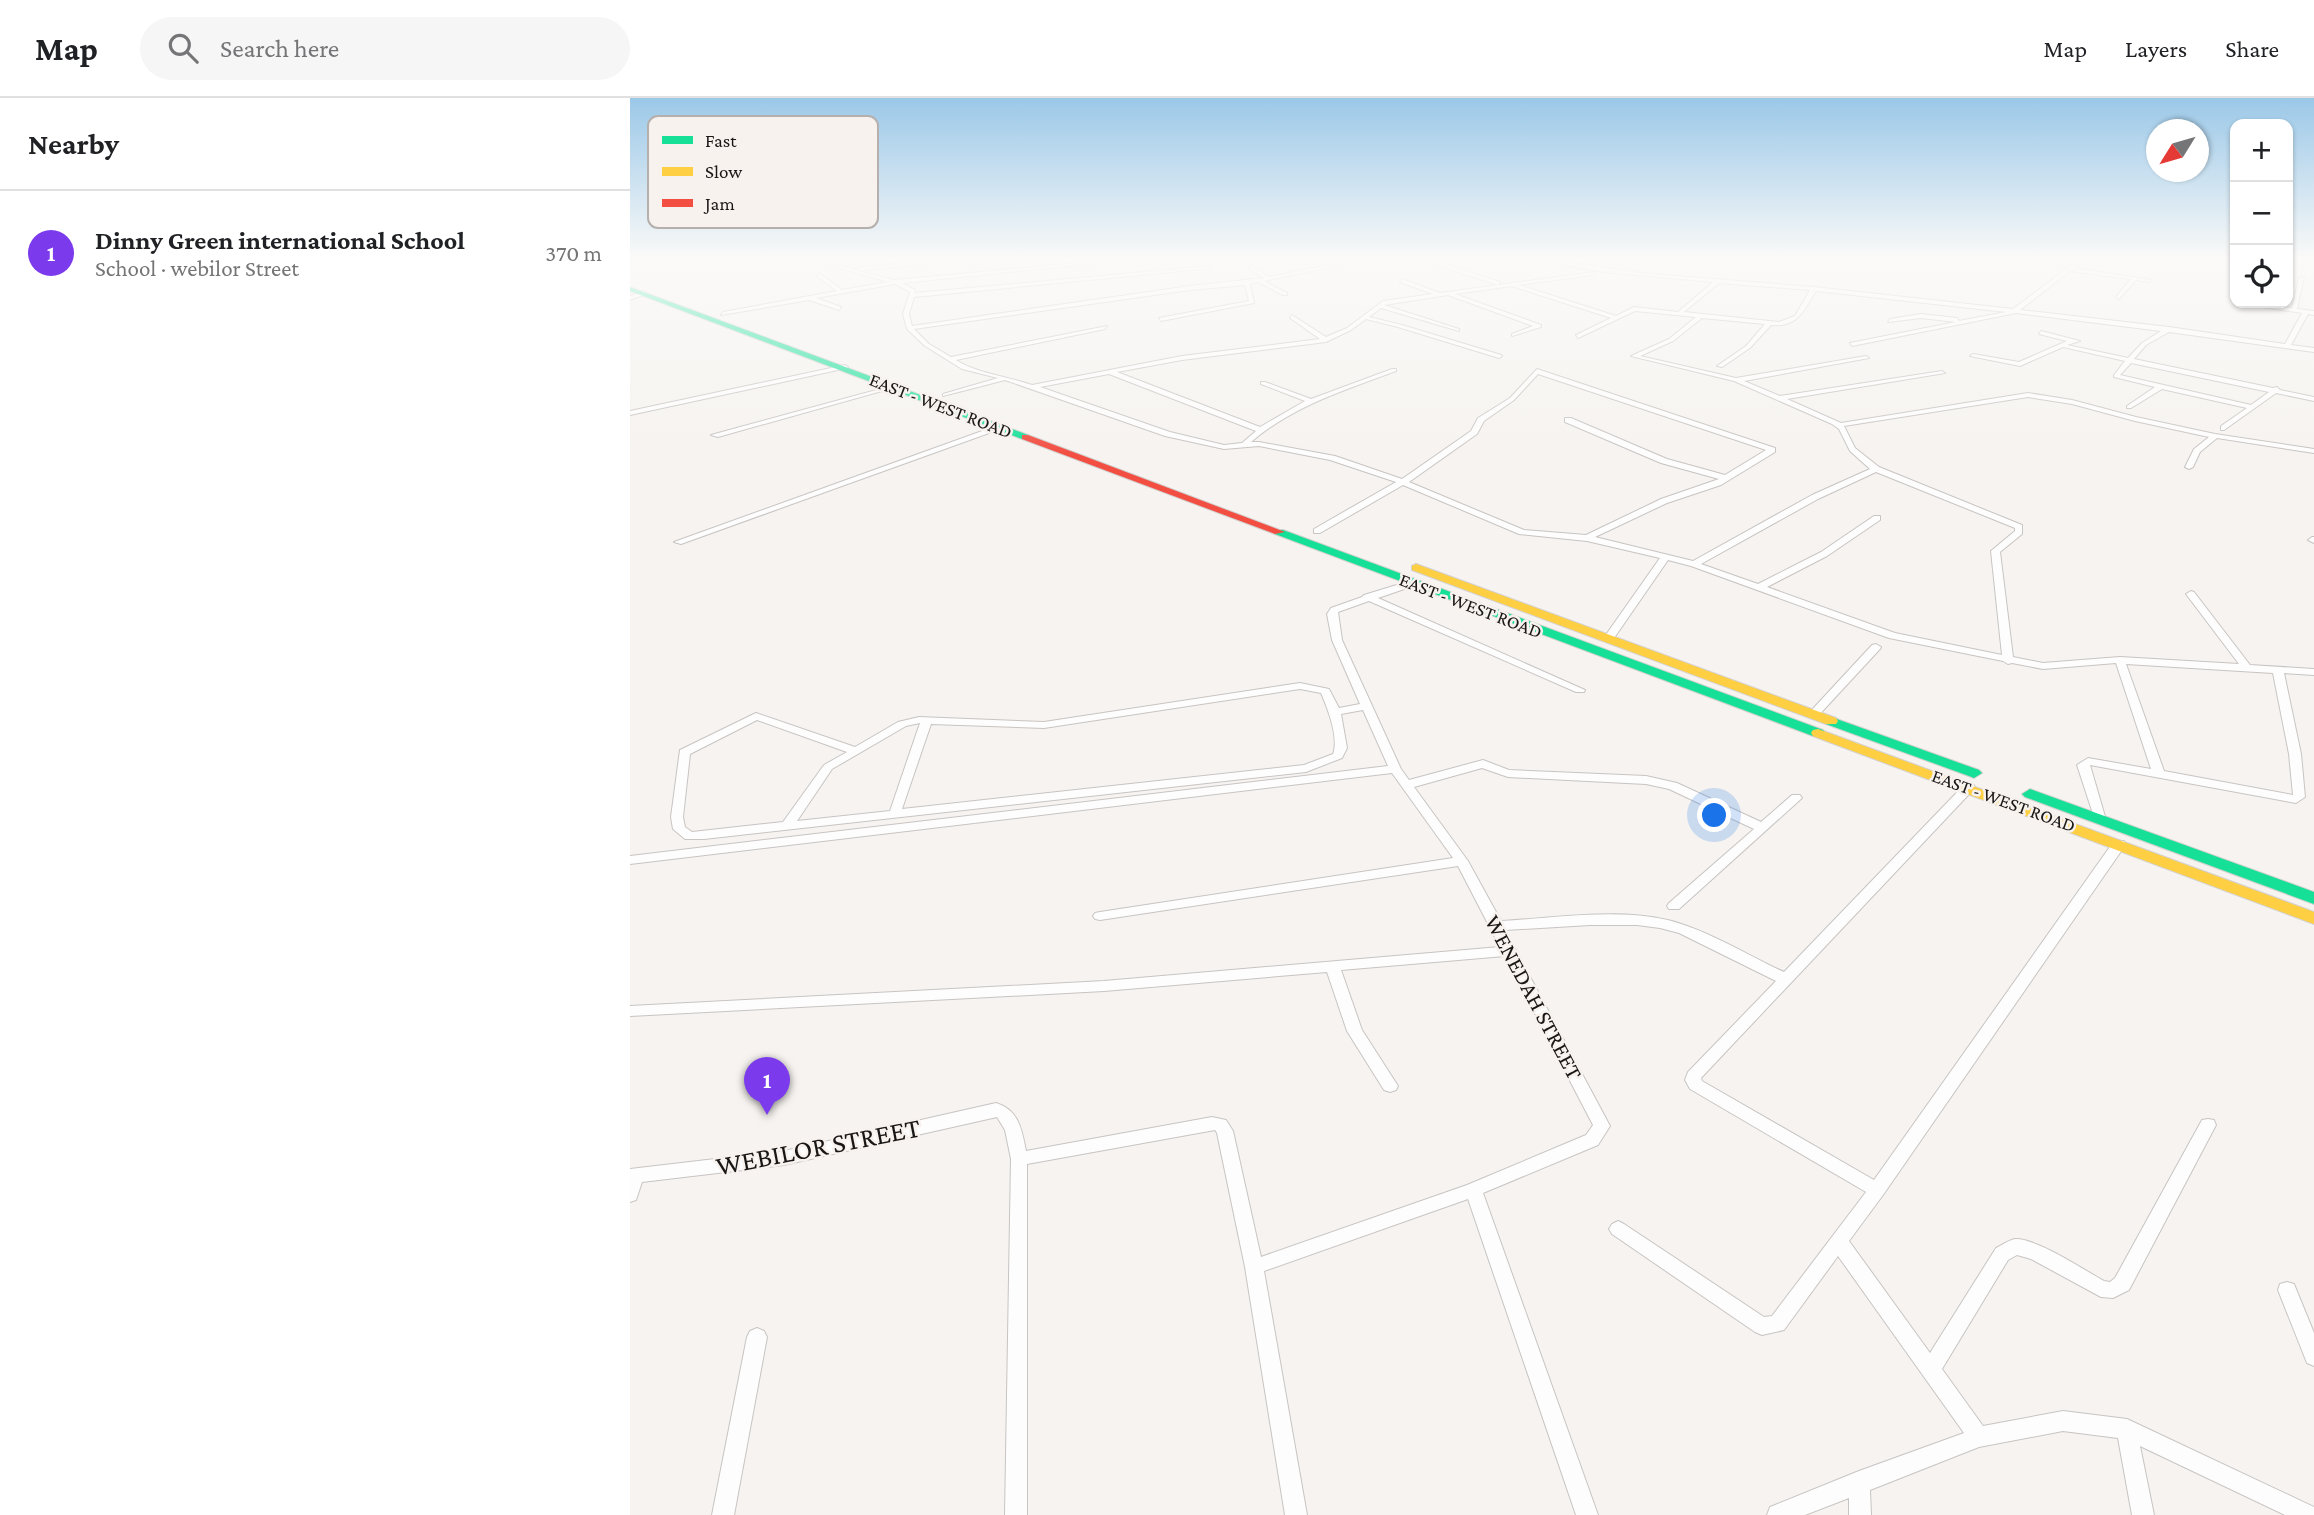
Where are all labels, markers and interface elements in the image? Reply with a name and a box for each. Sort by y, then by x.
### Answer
search box [140,17,630,80]
icon: search [164,29,202,67]
text: Map [35,30,98,67]
text: Search here [220,34,339,63]
text: Map [2043,35,2087,62]
text: Layers [2125,35,2187,62]
text: Share [2225,35,2279,62]
legend [648,116,878,228]
north arrow [2146,119,2209,182]
map controls [2230,119,2293,308]
button: + [2230,119,2293,182]
text: Nearby [28,127,119,160]
text: Fast [705,130,737,151]
text: Slow [705,161,742,182]
button: − [2230,182,2293,245]
text: Jam [703,193,735,214]
text: Dinny Green international School [95,226,465,255]
text: 1 [47,240,55,266]
text: 370 m [545,240,602,266]
button: locate [2230,245,2293,308]
text: School · webilor Street [95,255,299,281]
street label: EAST - WEST ROAD [867,369,1015,442]
street label: EAST - WEST ROAD [1397,569,1545,642]
street label: EAST - WEST ROAD [1929,765,2078,836]
your location [1697,798,1731,832]
street label: WENEDAH STREET [1480,910,1589,1084]
pin: 1 [744,1057,790,1115]
street label: WEBILOR STREET [713,1111,923,1181]

